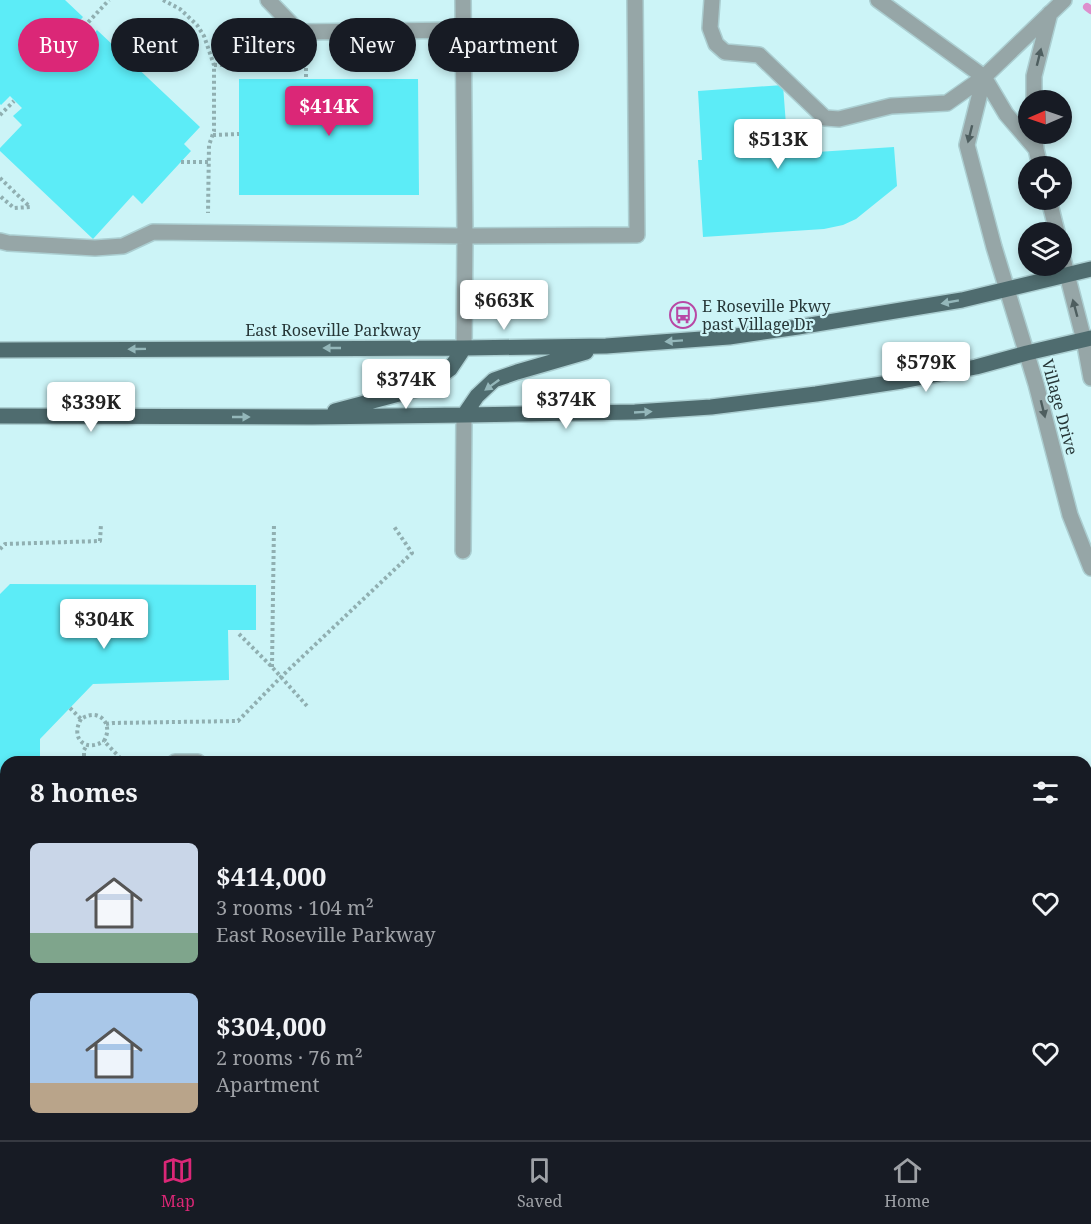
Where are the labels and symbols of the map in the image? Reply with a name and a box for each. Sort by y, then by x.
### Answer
one-way arrow [1034,47,1044,66]
pin: $414K [287,86,371,137]
north arrow [1018,90,1072,144]
pin: $513K [736,119,820,170]
one-way arrow [964,125,974,143]
pin: $663K [462,280,546,331]
place label: E Roseville Pkwy past Village Dr [702,295,831,335]
one-way arrow [940,298,959,307]
one-way arrow [1070,298,1079,316]
bus stop icon: E Roseville Pkwy past Village Dr [668,300,698,330]
street label: East Roseville Parkway [245,319,422,341]
one-way arrow [665,336,684,346]
pin: $579K [884,342,968,393]
one-way arrow [323,343,342,353]
one-way arrow [128,344,147,354]
street label: Village Drive [1037,357,1083,457]
pin: $374K [364,359,448,410]
one-way arrow [484,378,499,390]
pin: $374K [524,379,608,430]
pin: $339K [49,382,133,433]
one-way arrow [1038,400,1048,418]
one-way arrow [634,407,653,416]
one-way arrow [231,412,250,422]
pin: $304K [62,599,146,650]

